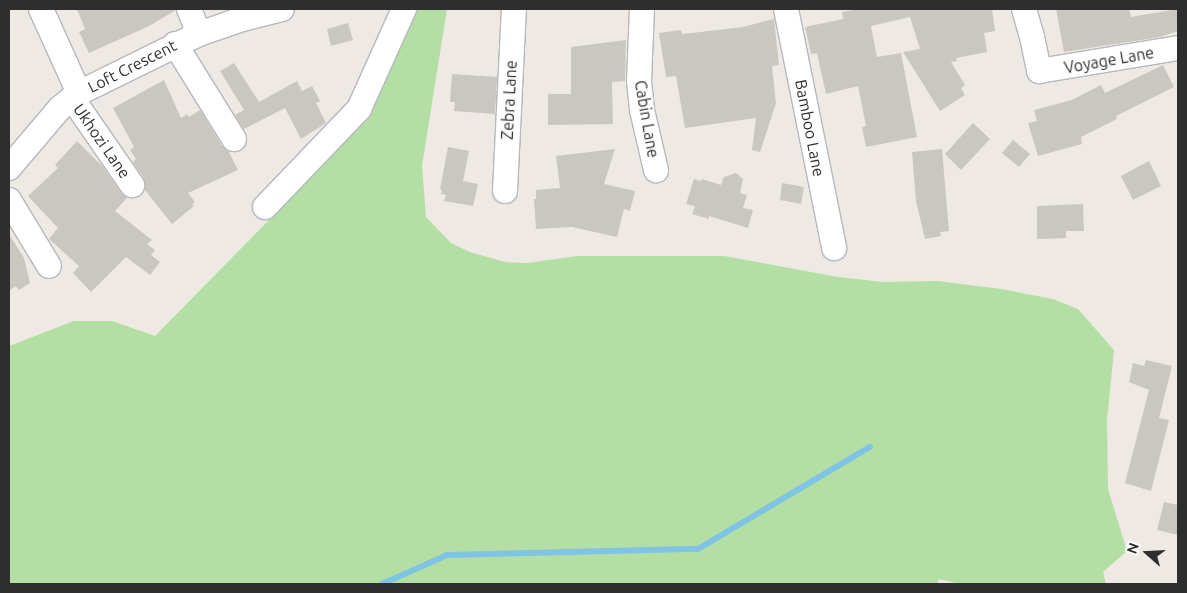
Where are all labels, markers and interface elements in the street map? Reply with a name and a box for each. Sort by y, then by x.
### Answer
street label: Loft Crescent [85,35,179,97]
street label: Voyage Lane [1063,43,1155,77]
street label: Zebra Lane [497,60,521,140]
street label: Bamboo Lane [791,78,829,178]
street label: Cabin Lane [631,79,663,159]
street label: Ukhozi Lane [69,100,135,182]
north arrow [1122,528,1172,578]
text: N [1124,541,1142,556]

